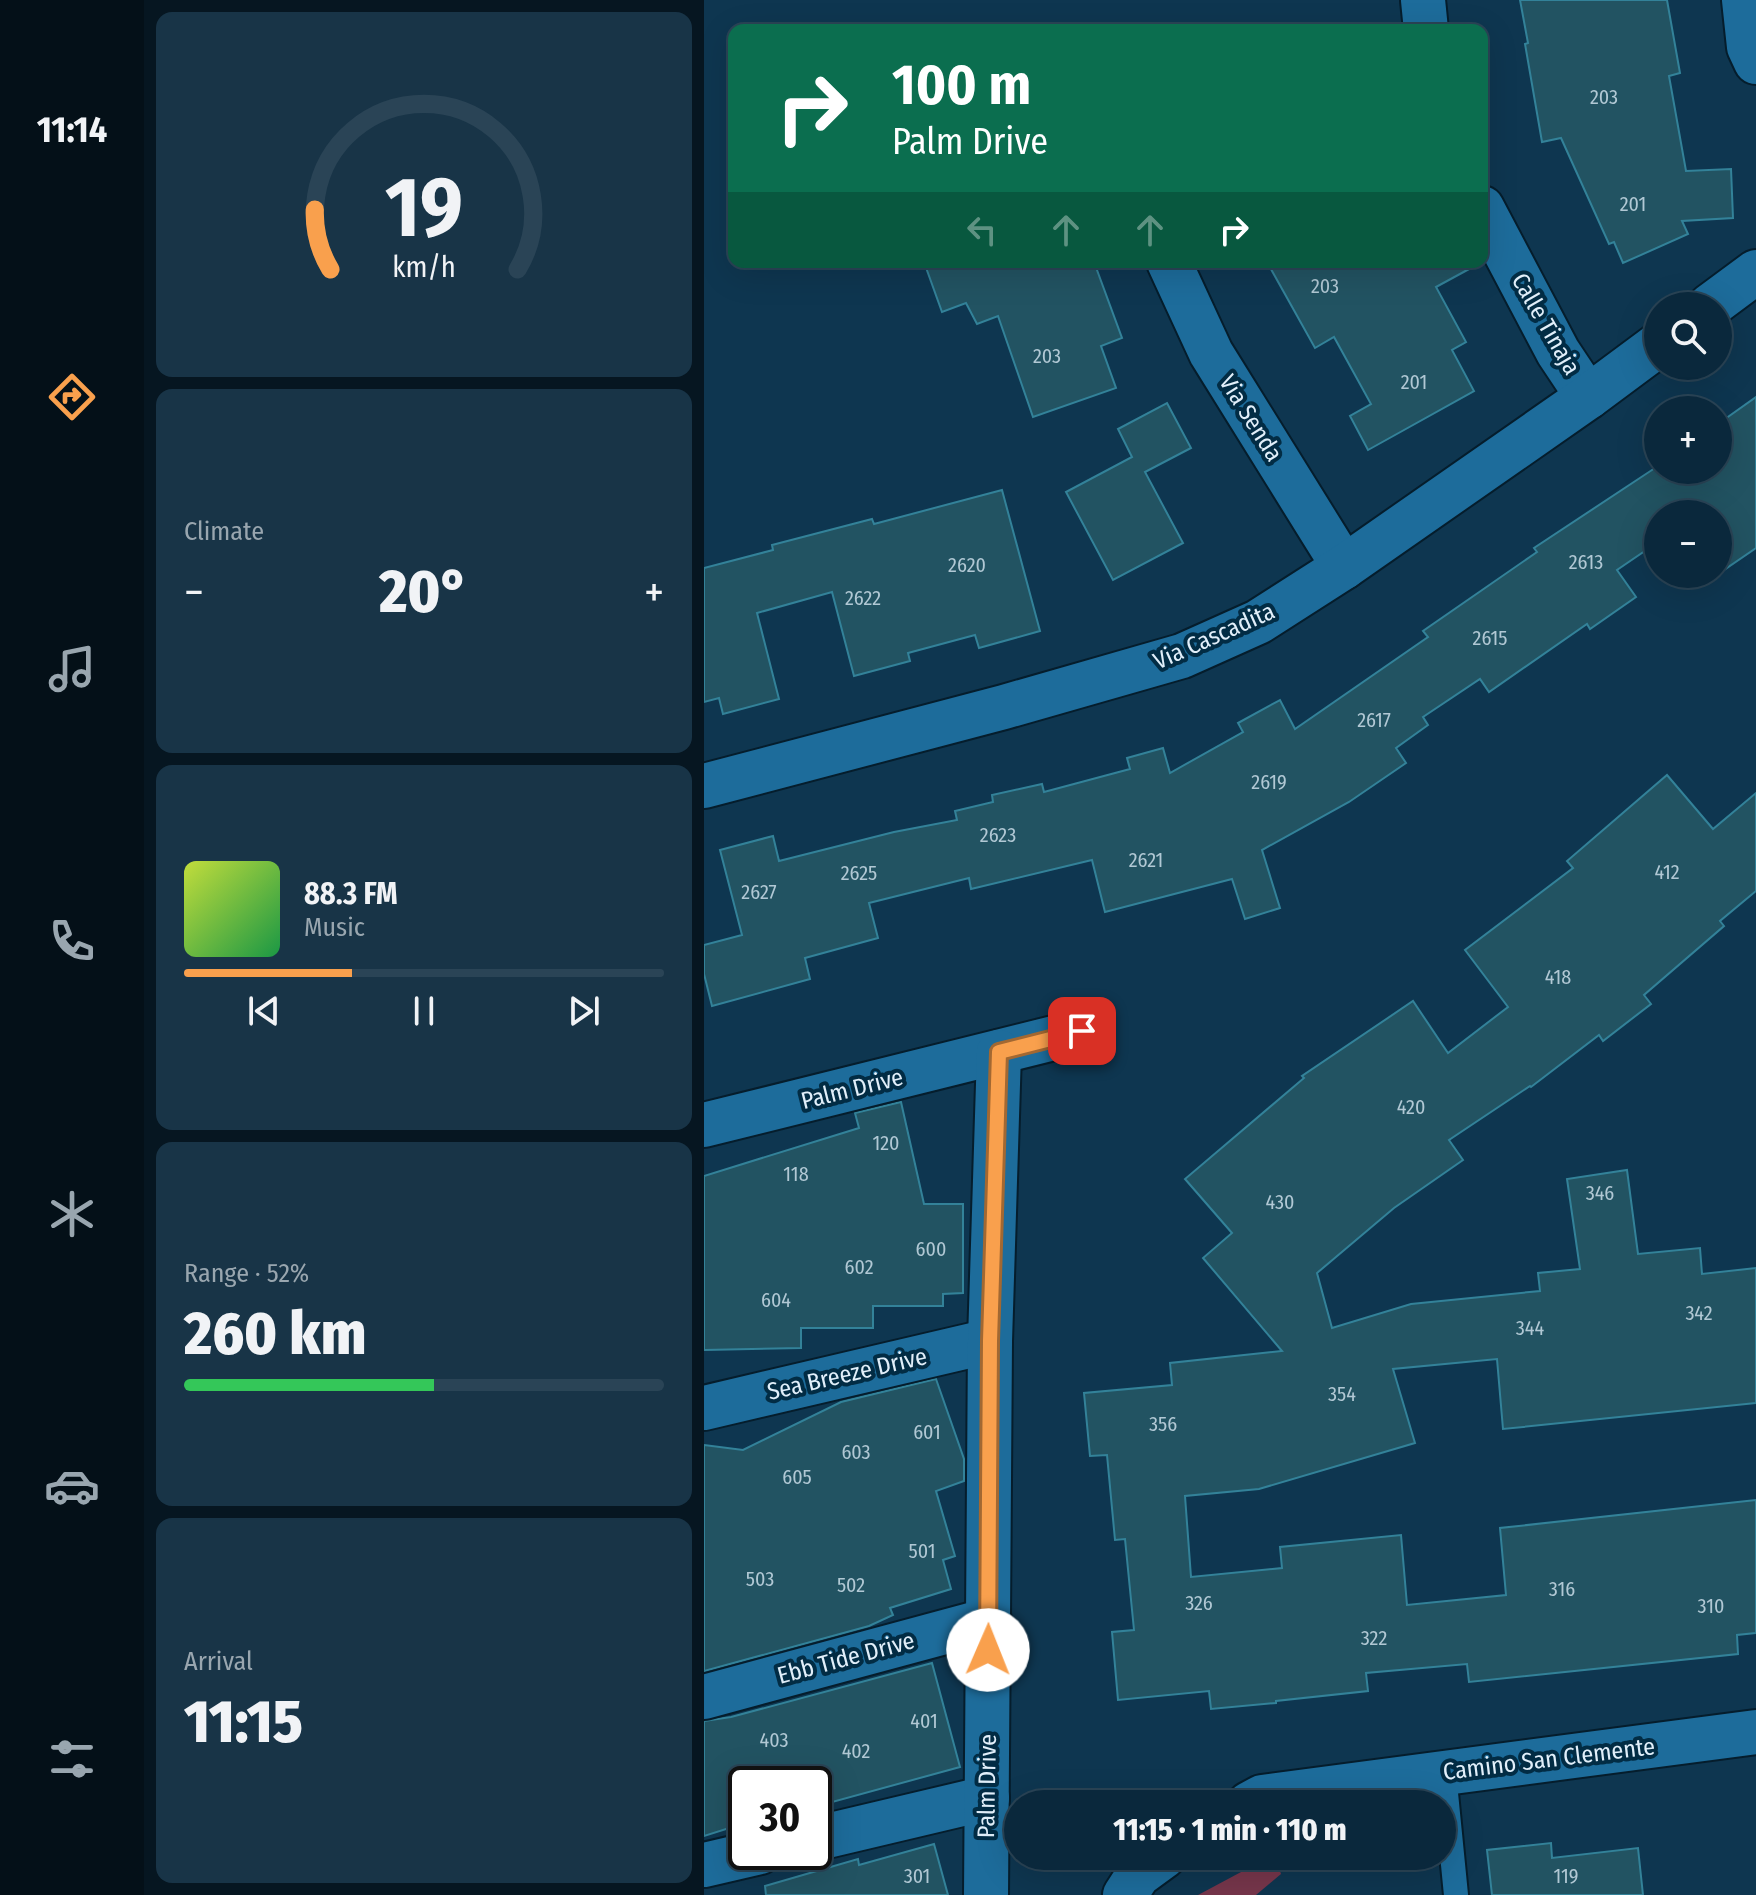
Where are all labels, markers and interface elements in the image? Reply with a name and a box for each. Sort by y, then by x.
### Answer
text: 100 m [892,52,1031,119]
icon: right [760,56,864,160]
house number: 203 [1590,85,1618,109]
text: 11:14 [37,108,107,152]
text: Palm Drive [892,120,1048,164]
text: 19 [385,158,463,258]
house number: 201 [1620,192,1646,216]
icon: left [960,208,1004,252]
icon: ahead [1044,208,1088,252]
icon: ahead [1128,208,1172,252]
icon: right [1212,208,1256,252]
text: km/h [392,250,456,285]
street label: Calle Tinaja [1506,268,1586,380]
house number: 203 [1311,274,1339,298]
map controls [1644,292,1732,588]
button: search [1644,292,1732,380]
house number: 203 [1033,344,1061,368]
icon: directions [44,369,100,425]
street label: Via Senda [1214,370,1288,466]
house number: 201 [1401,370,1427,394]
button: + [1644,396,1732,484]
button: − [1644,500,1732,588]
text: Climate [184,516,264,547]
house number: 2613 [1569,550,1603,574]
house number: 2620 [948,553,986,577]
text: 20° [379,556,469,628]
text: − [184,566,204,619]
text: + [644,566,664,619]
house number: 2622 [845,586,881,610]
street label: Via Cascadita [1149,597,1279,675]
house number: 2615 [1473,626,1507,650]
icon: music [44,641,100,697]
house number: 2617 [1357,708,1391,732]
house number: 2619 [1251,770,1287,794]
house number: 2623 [980,823,1016,847]
house number: 2621 [1129,848,1163,872]
house number: 412 [1654,860,1680,884]
house number: 2625 [841,861,877,885]
text: 88.3 FM [304,876,398,912]
house number: 2627 [741,880,777,904]
text: Music [304,912,365,943]
icon: phone [44,913,100,969]
house number: 418 [1545,965,1571,989]
icon: previous [242,989,286,1033]
icon: pause [402,989,446,1033]
icon: next [562,989,606,1033]
pin [1048,997,1116,1065]
icon: arrive [1060,1009,1104,1053]
street label: Palm Drive [798,1063,906,1115]
house number: 420 [1397,1095,1425,1119]
house number: 120 [872,1131,900,1155]
house number: 118 [783,1162,809,1186]
house number: 346 [1586,1181,1614,1205]
icon: climate [44,1186,100,1242]
house number: 430 [1266,1190,1294,1214]
house number: 600 [916,1237,946,1261]
house number: 602 [845,1255,874,1279]
text: Range · 52% [184,1258,309,1289]
house number: 604 [761,1288,791,1312]
text: 260 km [184,1298,366,1370]
house number: 342 [1685,1301,1713,1325]
house number: 344 [1516,1316,1544,1340]
street label: Sea Breeze Drive [764,1342,930,1406]
house number: 354 [1328,1382,1356,1406]
house number: 356 [1149,1412,1177,1436]
house number: 601 [913,1420,941,1444]
house number: 603 [841,1440,871,1464]
icon: car [44,1458,100,1514]
house number: 605 [782,1465,812,1489]
house number: 501 [909,1539,935,1563]
house number: 503 [746,1567,774,1591]
house number: 502 [837,1573,865,1597]
house number: 316 [1549,1577,1575,1601]
house number: 326 [1185,1591,1213,1615]
house number: 310 [1698,1594,1724,1618]
position arrow [946,1608,1030,1692]
street label: Ebb Tide Drive [774,1626,918,1690]
house number: 322 [1361,1626,1387,1650]
text: Arrival [184,1646,253,1677]
text: 11:15 [184,1686,303,1758]
house number: 401 [910,1709,938,1733]
house number: 403 [760,1728,788,1752]
icon: filters [44,1731,100,1787]
street label: Camino San Clemente [1441,1732,1657,1786]
street label: Palm Drive [972,1734,1002,1838]
house number: 402 [842,1739,871,1763]
speed limit sign: 30 [728,1766,832,1870]
text: 11:15 · 1 min · 110 m [1113,1812,1347,1848]
house number: 301 [904,1864,930,1888]
house number: 119 [1553,1864,1579,1888]

